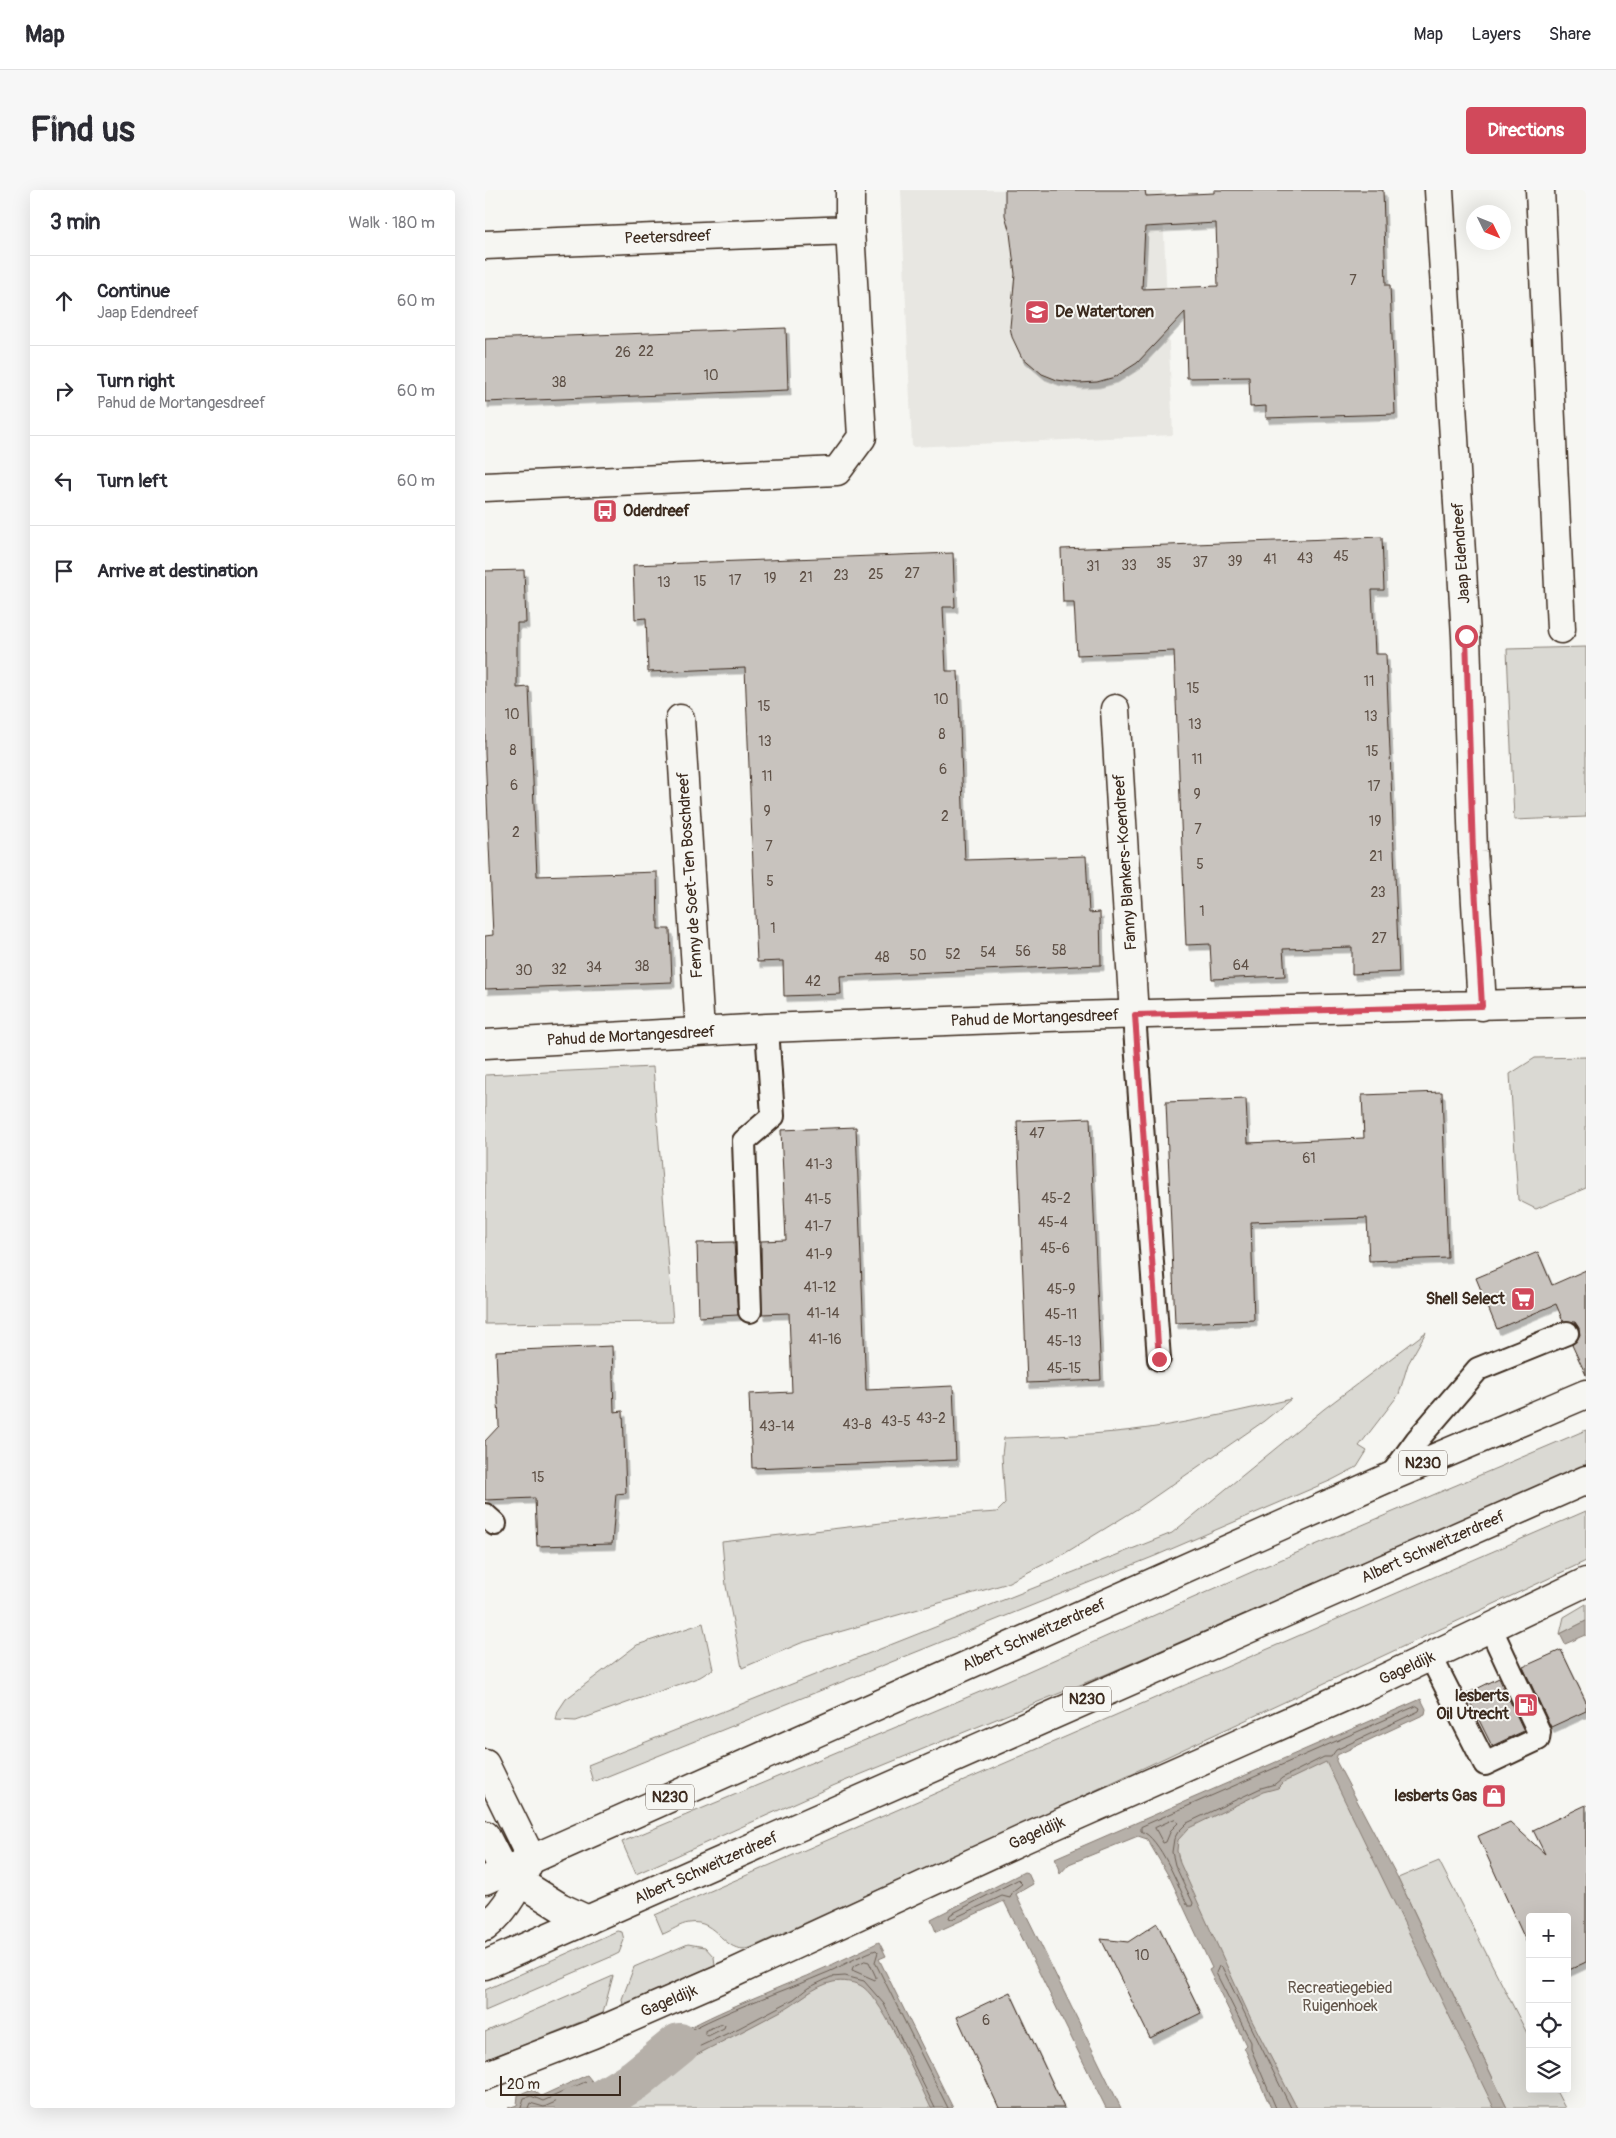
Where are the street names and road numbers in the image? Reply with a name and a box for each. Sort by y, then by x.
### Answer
street label: Peetersdreef [624,225,712,249]
street label: Jaap Edendreef [1447,501,1475,605]
street label: Fenny de Soet-Ten Boschdreef [673,770,707,979]
street label: Fanny Blankers-Koendreef [1109,772,1141,951]
street label: Pahud de Mortangesdreef [950,1005,1120,1031]
street label: Pahud de Mortangesdreef [546,1022,716,1050]
road number: N230 [1399,1450,1447,1476]
street label: Albert Schweitzerdreef [1358,1506,1509,1588]
street label: Albert Schweitzerdreef [959,1594,1110,1676]
street label: Gageldijk [1376,1646,1438,1690]
road number: N230 [1063,1686,1111,1712]
road number: N230 [646,1784,694,1810]
street label: Gageldijk [1006,1812,1069,1854]
street label: Albert Schweitzerdreef [631,1827,782,1909]
street label: Gageldijk [638,1980,701,2022]

